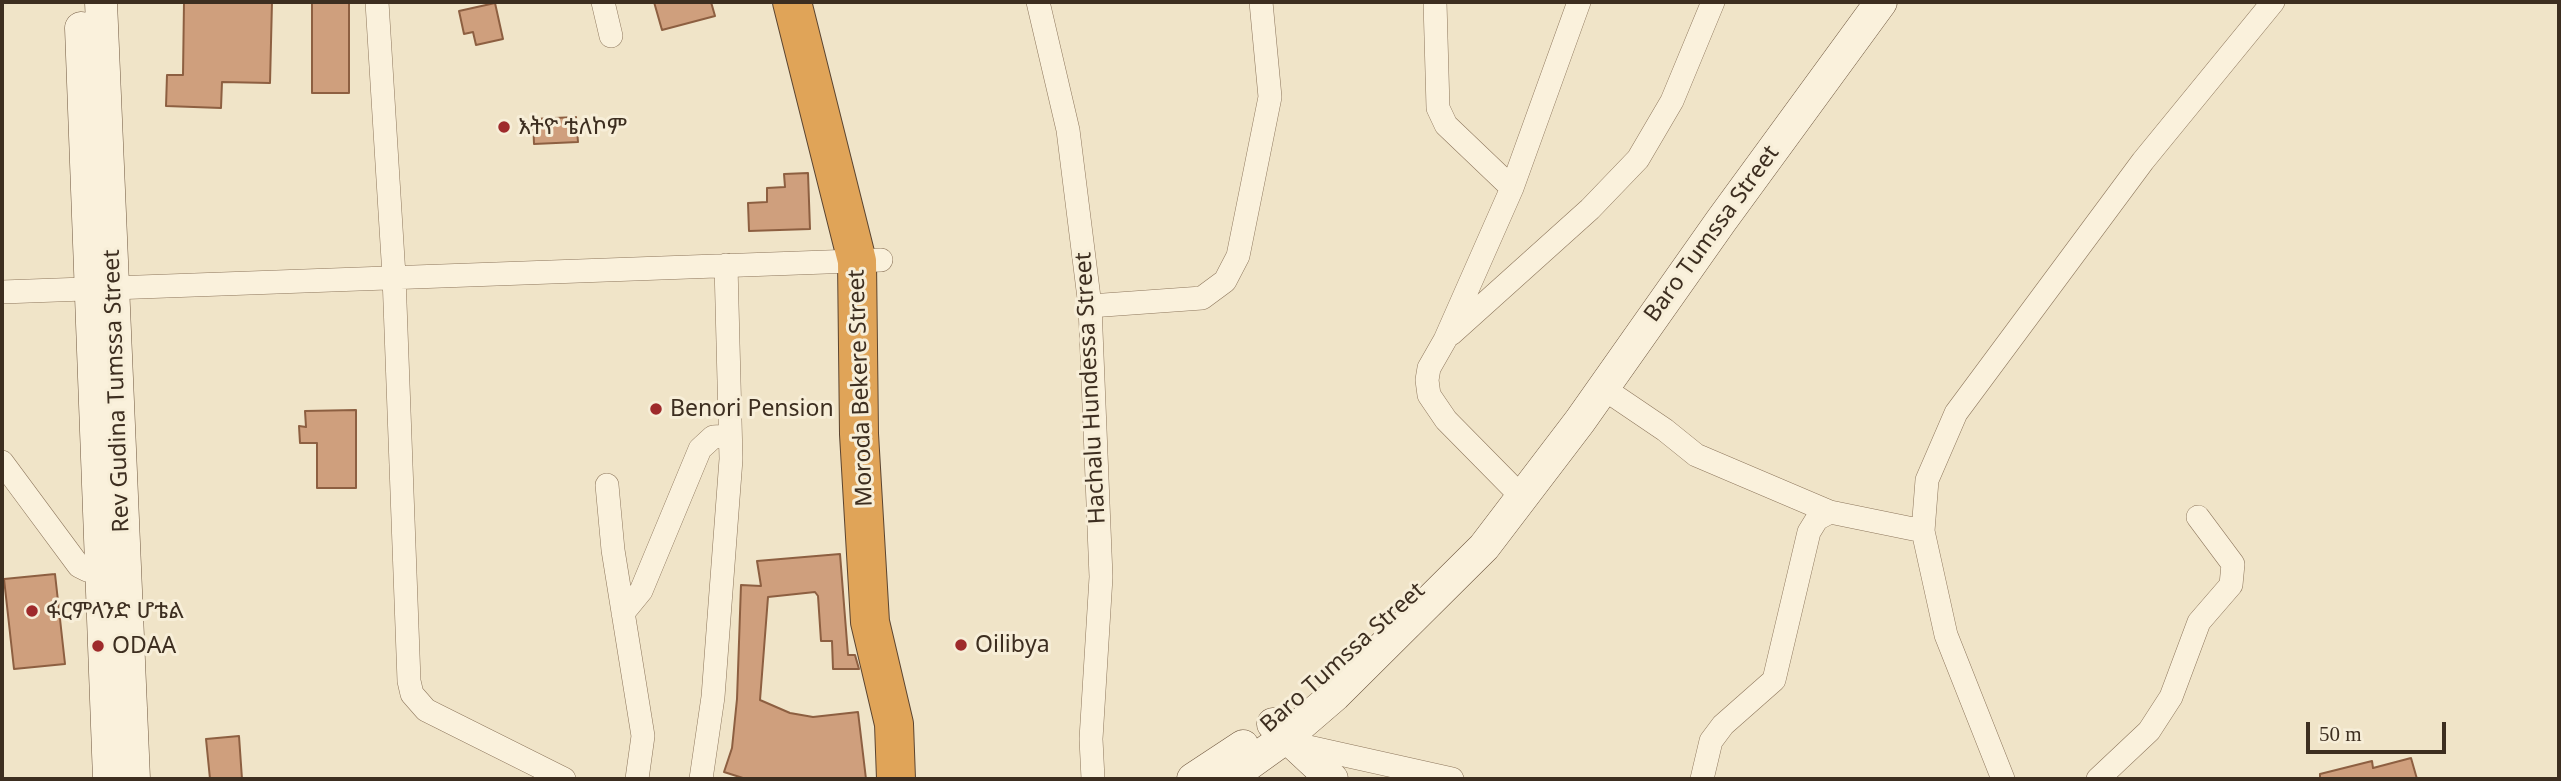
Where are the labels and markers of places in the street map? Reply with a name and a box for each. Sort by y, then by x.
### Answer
place label: እትዮ ቴለኮም [518,113,627,141]
marker: እትዮ ቴለኮም [496,119,512,135]
place label: Benori Pension [670,395,824,423]
marker: Benori Pension [648,401,664,417]
place label: ፋርምላንድ ሆቴል [46,597,184,625]
marker: ፋርምላንድ ሆቴል [24,603,40,619]
place label: Oilibya [975,631,1044,659]
place label: ODAA [112,632,173,660]
marker: Oilibya [953,637,969,653]
marker: ODAA [90,638,106,654]

